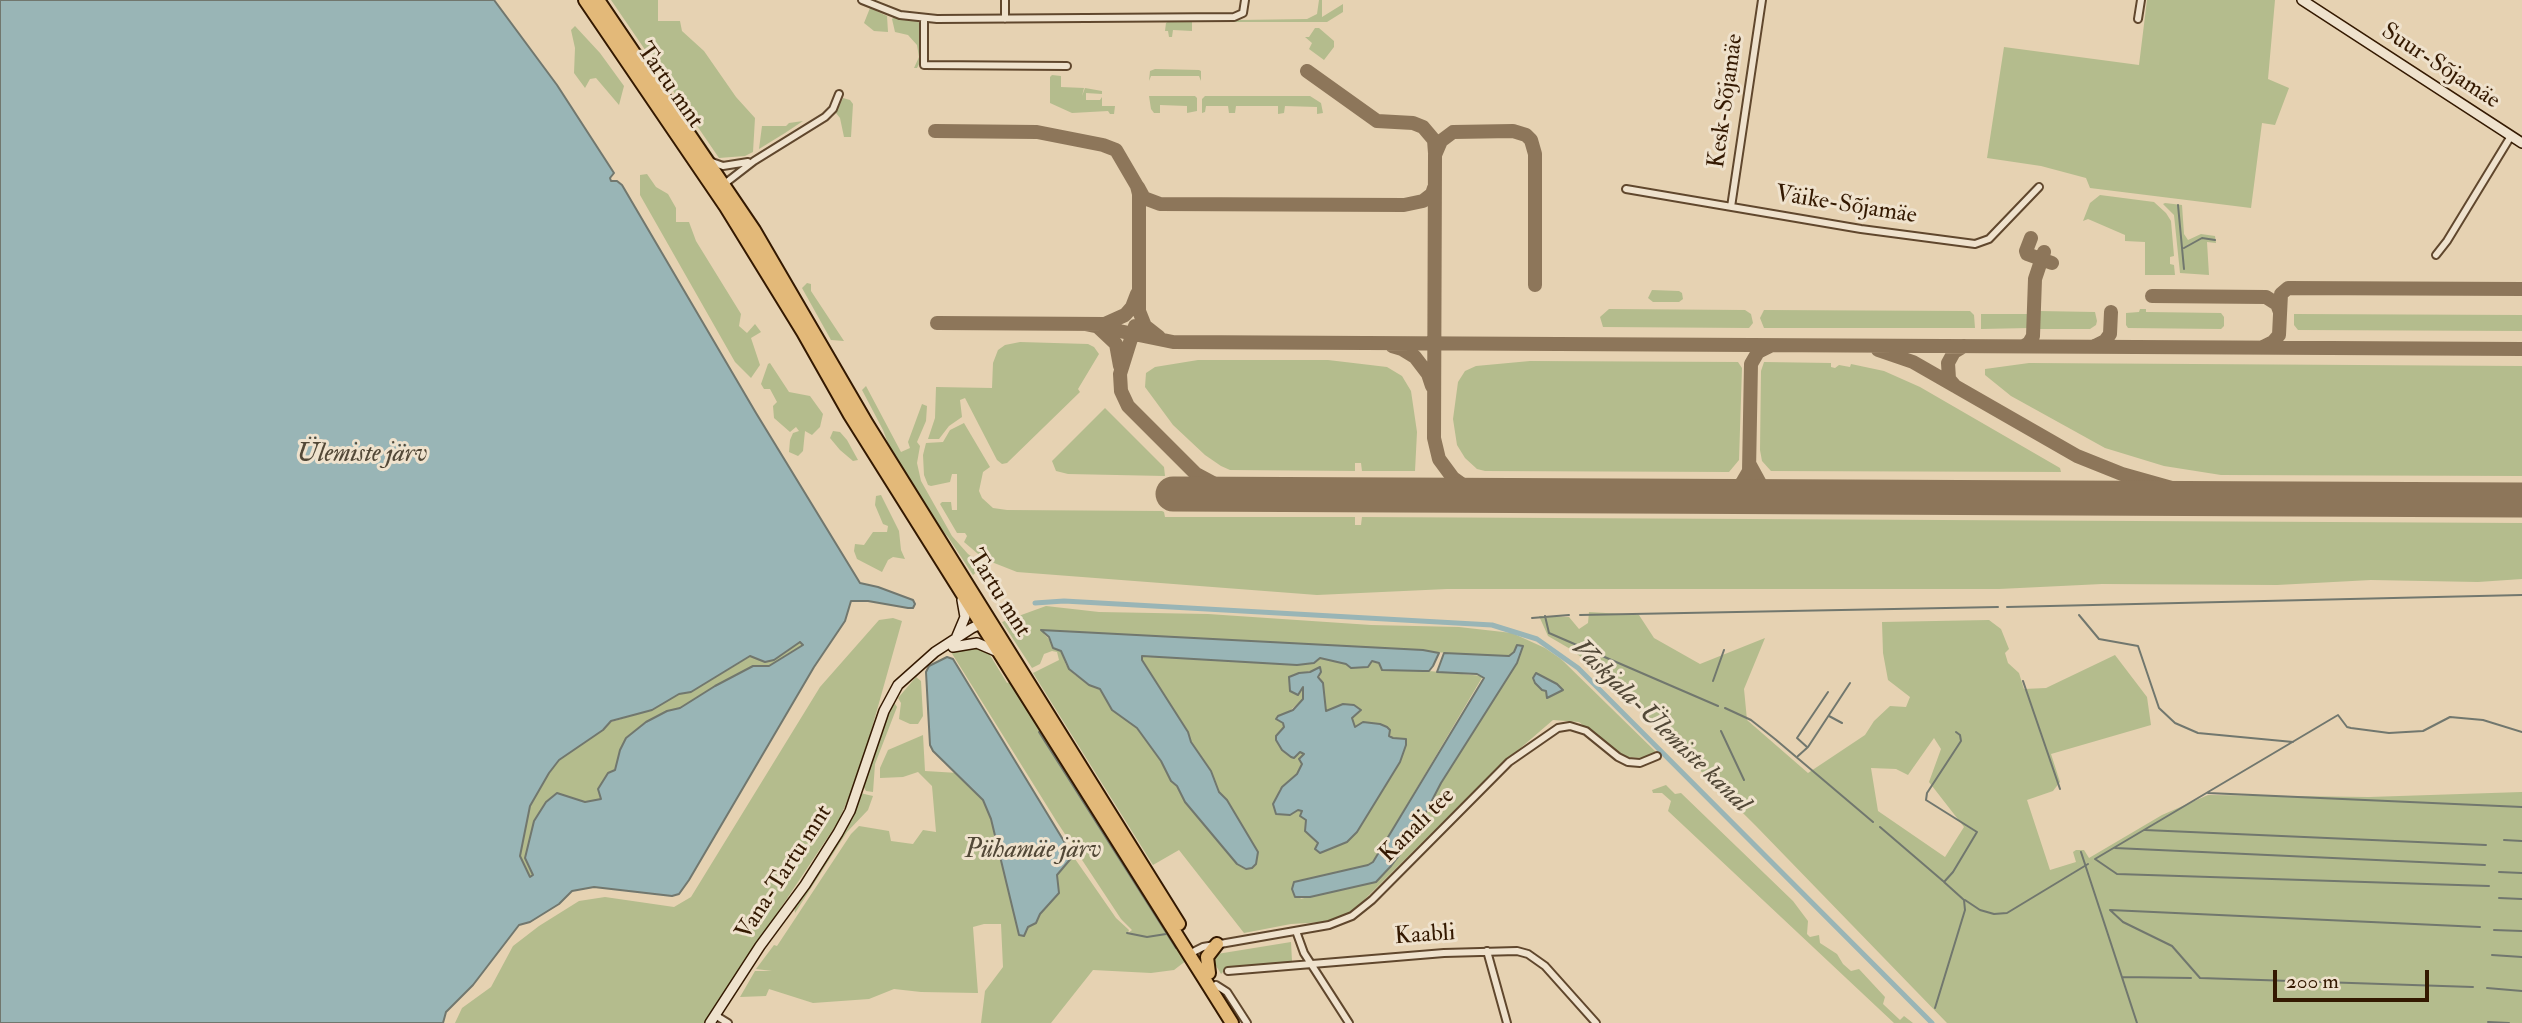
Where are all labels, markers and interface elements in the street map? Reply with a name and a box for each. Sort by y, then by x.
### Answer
street label: Suur-Sõjamäe [2375,18,2505,116]
street label: Kesk-Sõjamäe [1703,32,1751,170]
street label: Tartu mnt [629,38,709,134]
street label: Väike-Sõjamäe [1773,181,1919,231]
water label: Ülemiste järv [296,439,428,471]
street label: Tartu mnt [960,545,1036,643]
water label: Vaskjala-Ülemiste kanal [1564,634,1756,820]
street label: Kanali tee [1374,782,1462,870]
street label: Vana-Tartu mnt [731,800,839,946]
water label: Pühamäe järv [964,835,1102,867]
street label: Kaabli [1394,920,1456,952]
scale bar [2277,956,2433,1000]
text: 200 m [2286,968,2339,995]

